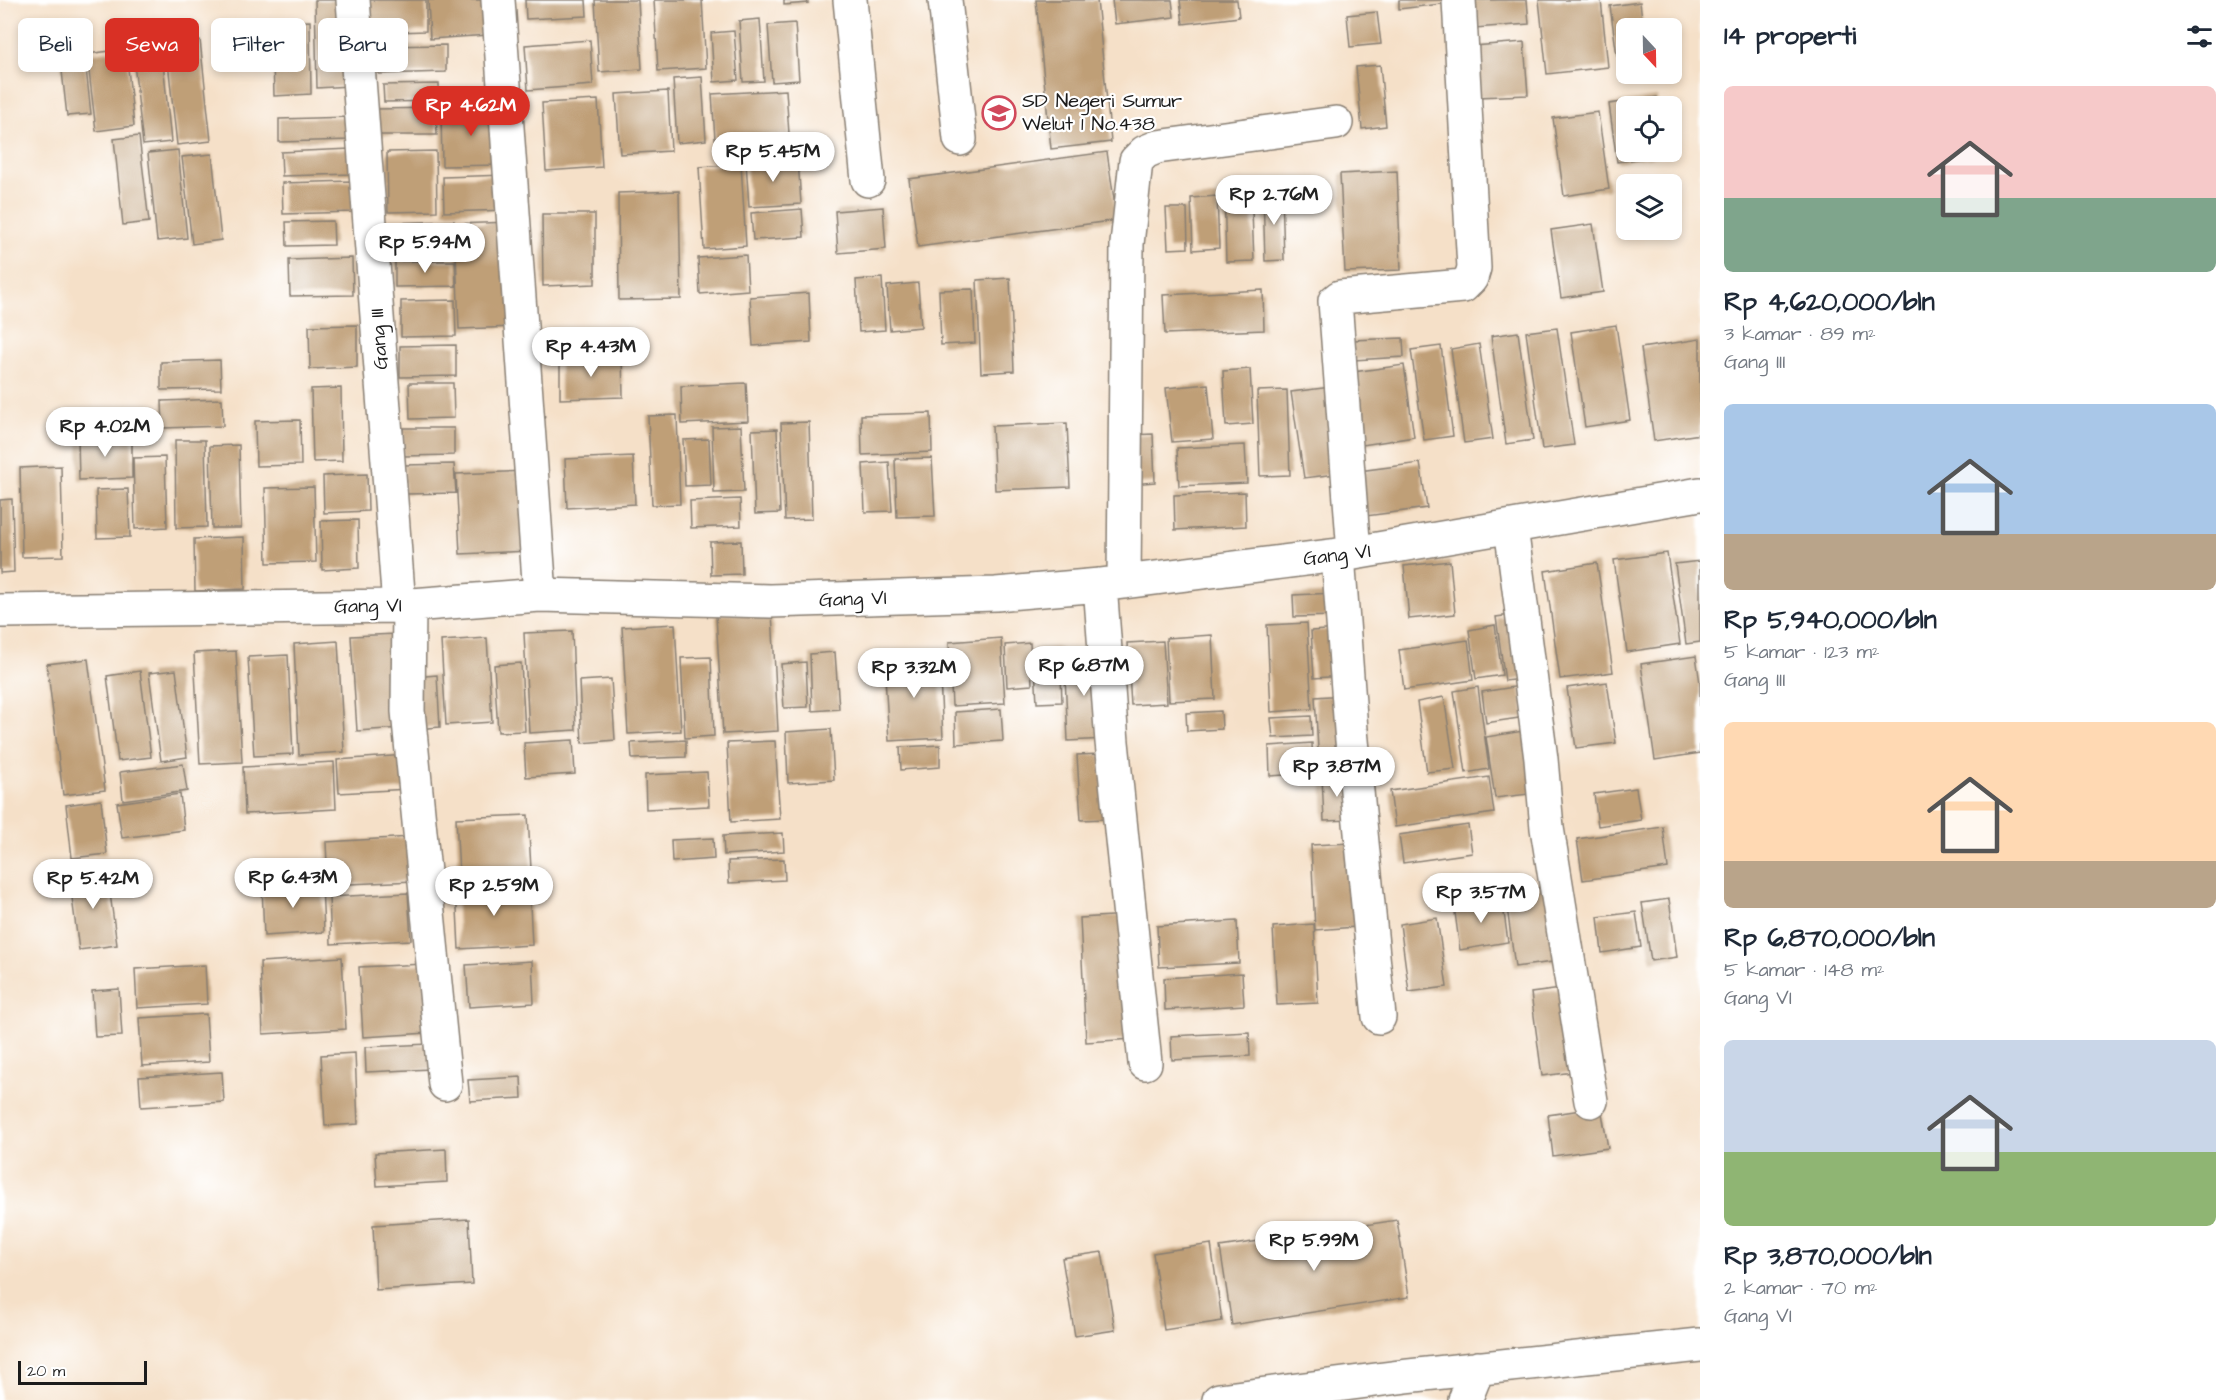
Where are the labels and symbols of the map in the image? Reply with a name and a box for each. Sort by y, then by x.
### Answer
north arrow [1616,18,1682,84]
pin: Rp 4.62M [409,86,533,137]
place label: SD Negeri Sumur Welut 1 No.438 [1022,87,1182,138]
school or university icon: SD Negeri Sumur Welut 1 No.438 [981,95,1017,131]
pin: Rp 5.45M [711,132,835,183]
pin: Rp 2.76M [1212,175,1336,226]
pin: Rp 5.94M [363,223,487,274]
street label: Gang III [363,307,396,371]
pin: Rp 4.43M [529,327,653,378]
pin: Rp 4.02M [43,407,167,458]
street label: Gang VI [1302,537,1373,574]
street label: Gang VI [819,584,887,615]
street label: Gang VI [334,591,402,622]
pin: Rp 6.87M [1022,646,1146,697]
pin: Rp 3.32M [852,648,976,699]
pin: Rp 3.87M [1275,747,1399,798]
pin: Rp 6.43M [231,858,355,909]
pin: Rp 5.42M [31,859,155,910]
pin: Rp 2.59M [432,866,556,917]
pin: Rp 3.57M [1419,873,1543,924]
pin: Rp 5.99M [1252,1221,1376,1272]
scale bar [18,1358,147,1386]

